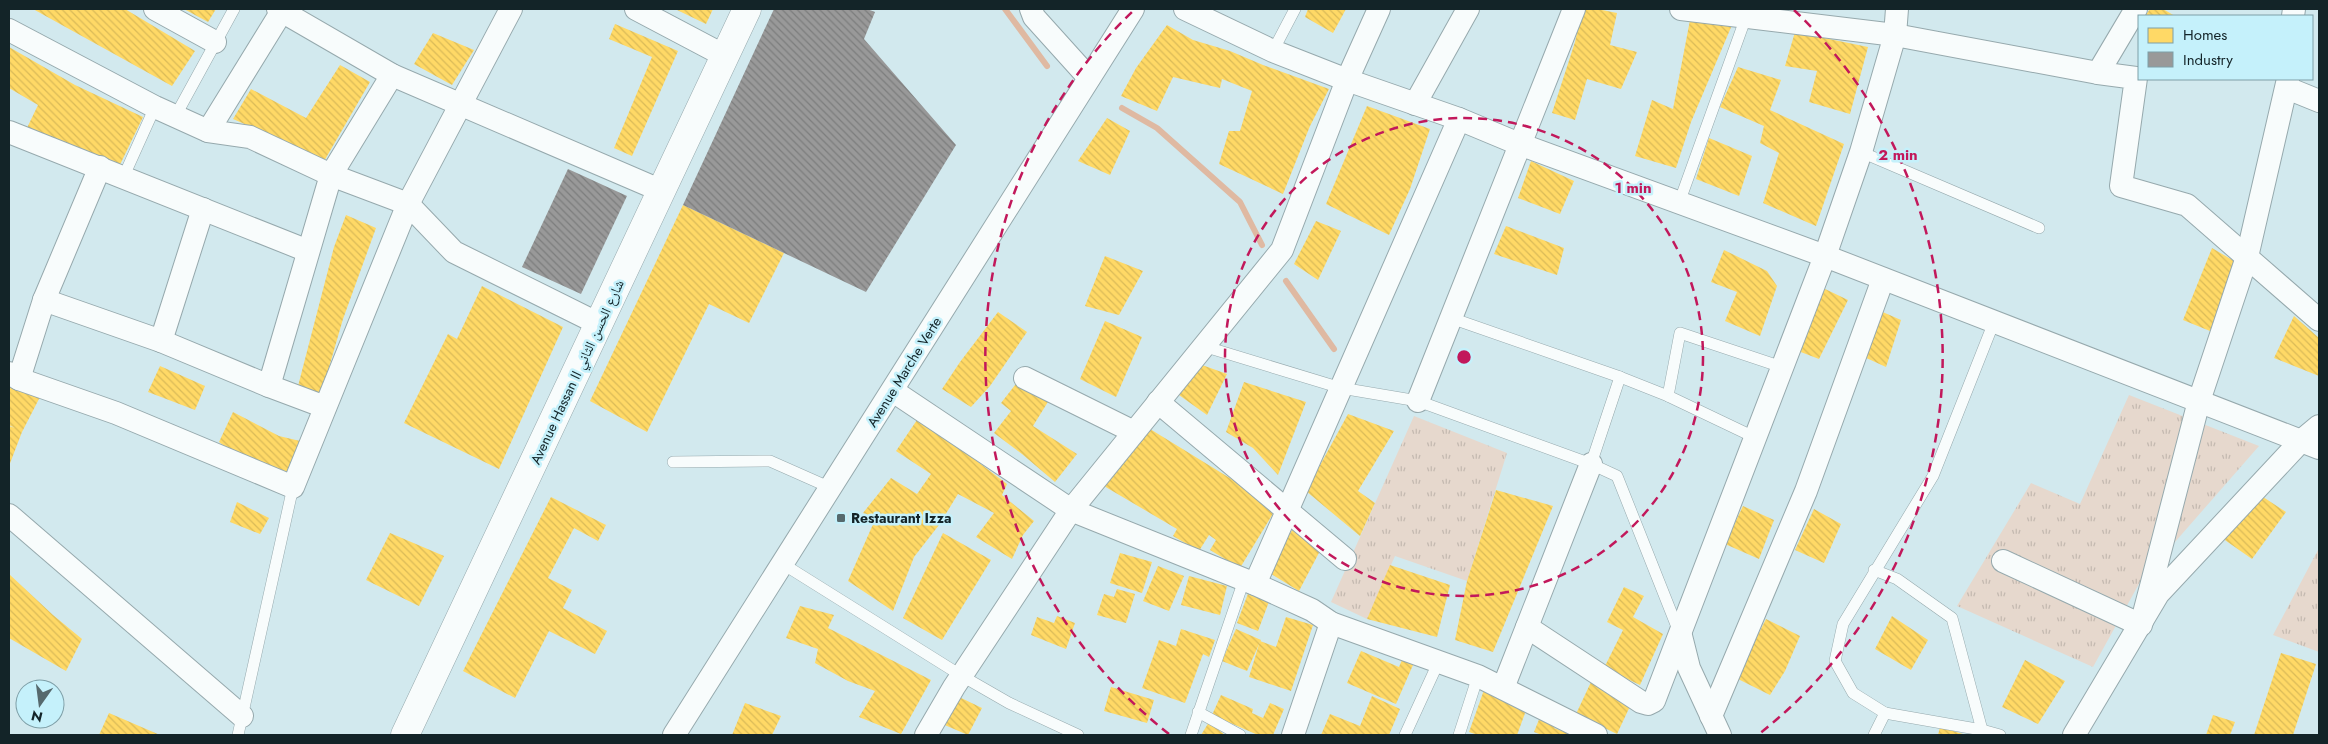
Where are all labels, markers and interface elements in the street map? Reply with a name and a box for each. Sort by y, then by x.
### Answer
legend [2138,15,2313,80]
text: Homes [2183,24,2227,46]
text: Industry [2183,49,2233,71]
text: 2 min [1878,144,1918,166]
text: 1 min [1614,177,1652,199]
street label: Avenue Hassan II شارع الحسن الثاني [525,276,630,468]
street label: Avenue Marche Verte [862,313,946,431]
centre of rings [1455,348,1473,366]
place label: Restaurant Izza [851,508,952,528]
marker: Restaurant Izza [835,512,847,524]
north arrow [15,679,65,729]
text: N [29,706,45,728]

